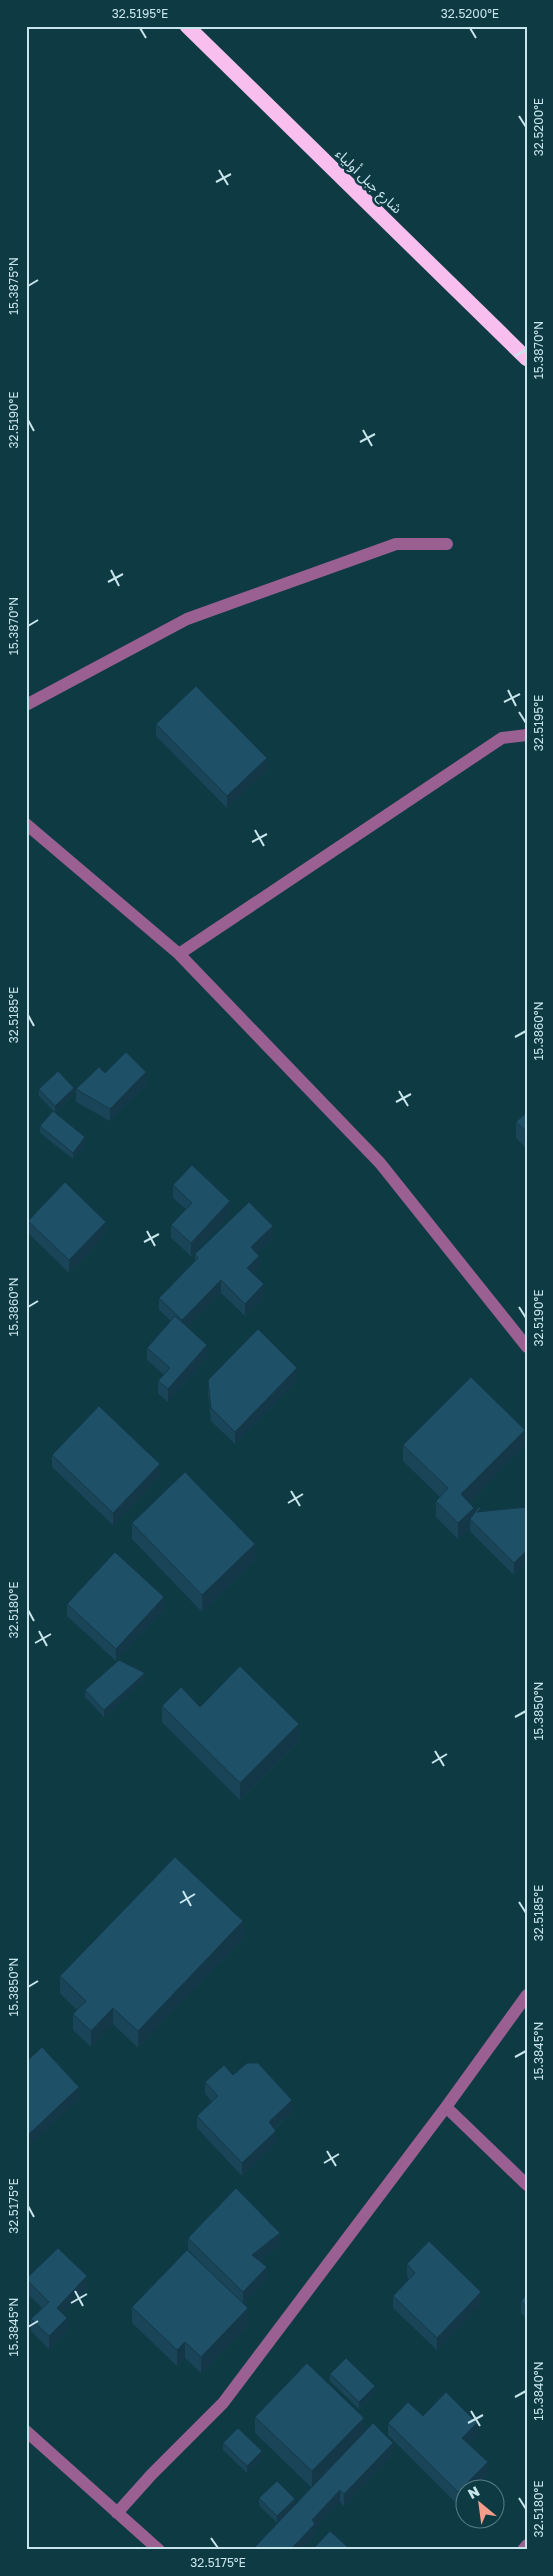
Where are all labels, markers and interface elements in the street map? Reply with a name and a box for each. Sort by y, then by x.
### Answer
text: 32.5195°E [112,6,168,21]
text: 32.5200°E [441,6,499,21]
text: 32.5200°E [531,98,546,156]
street label: شارع جبل أولياء [331,145,406,219]
text: 15.3875°N [6,257,21,315]
text: 15.3870°N [531,321,546,379]
text: 32.5190°E [6,391,21,449]
text: 15.3870°N [6,597,21,655]
text: 32.5195°E [531,695,546,751]
text: 32.5185°E [6,987,21,1043]
text: 15.3860°N [531,1001,546,1061]
text: 15.3860°N [6,1277,21,1337]
text: 32.5190°E [531,1289,546,1347]
text: 32.5180°E [6,1581,21,1639]
text: 15.3850°N [531,1682,546,1740]
text: 32.5185°E [531,1885,546,1941]
text: 15.3850°N [6,1958,21,2016]
text: 15.3845°N [531,2022,546,2080]
text: 32.5175°E [6,2178,21,2234]
text: 15.3845°N [6,2298,21,2356]
text: 15.3840°N [531,2361,546,2421]
north arrow [456,2478,506,2528]
text: 32.5180°E [531,2480,546,2538]
text: N [465,2482,482,2502]
text: 32.5175°E [190,2555,246,2570]

